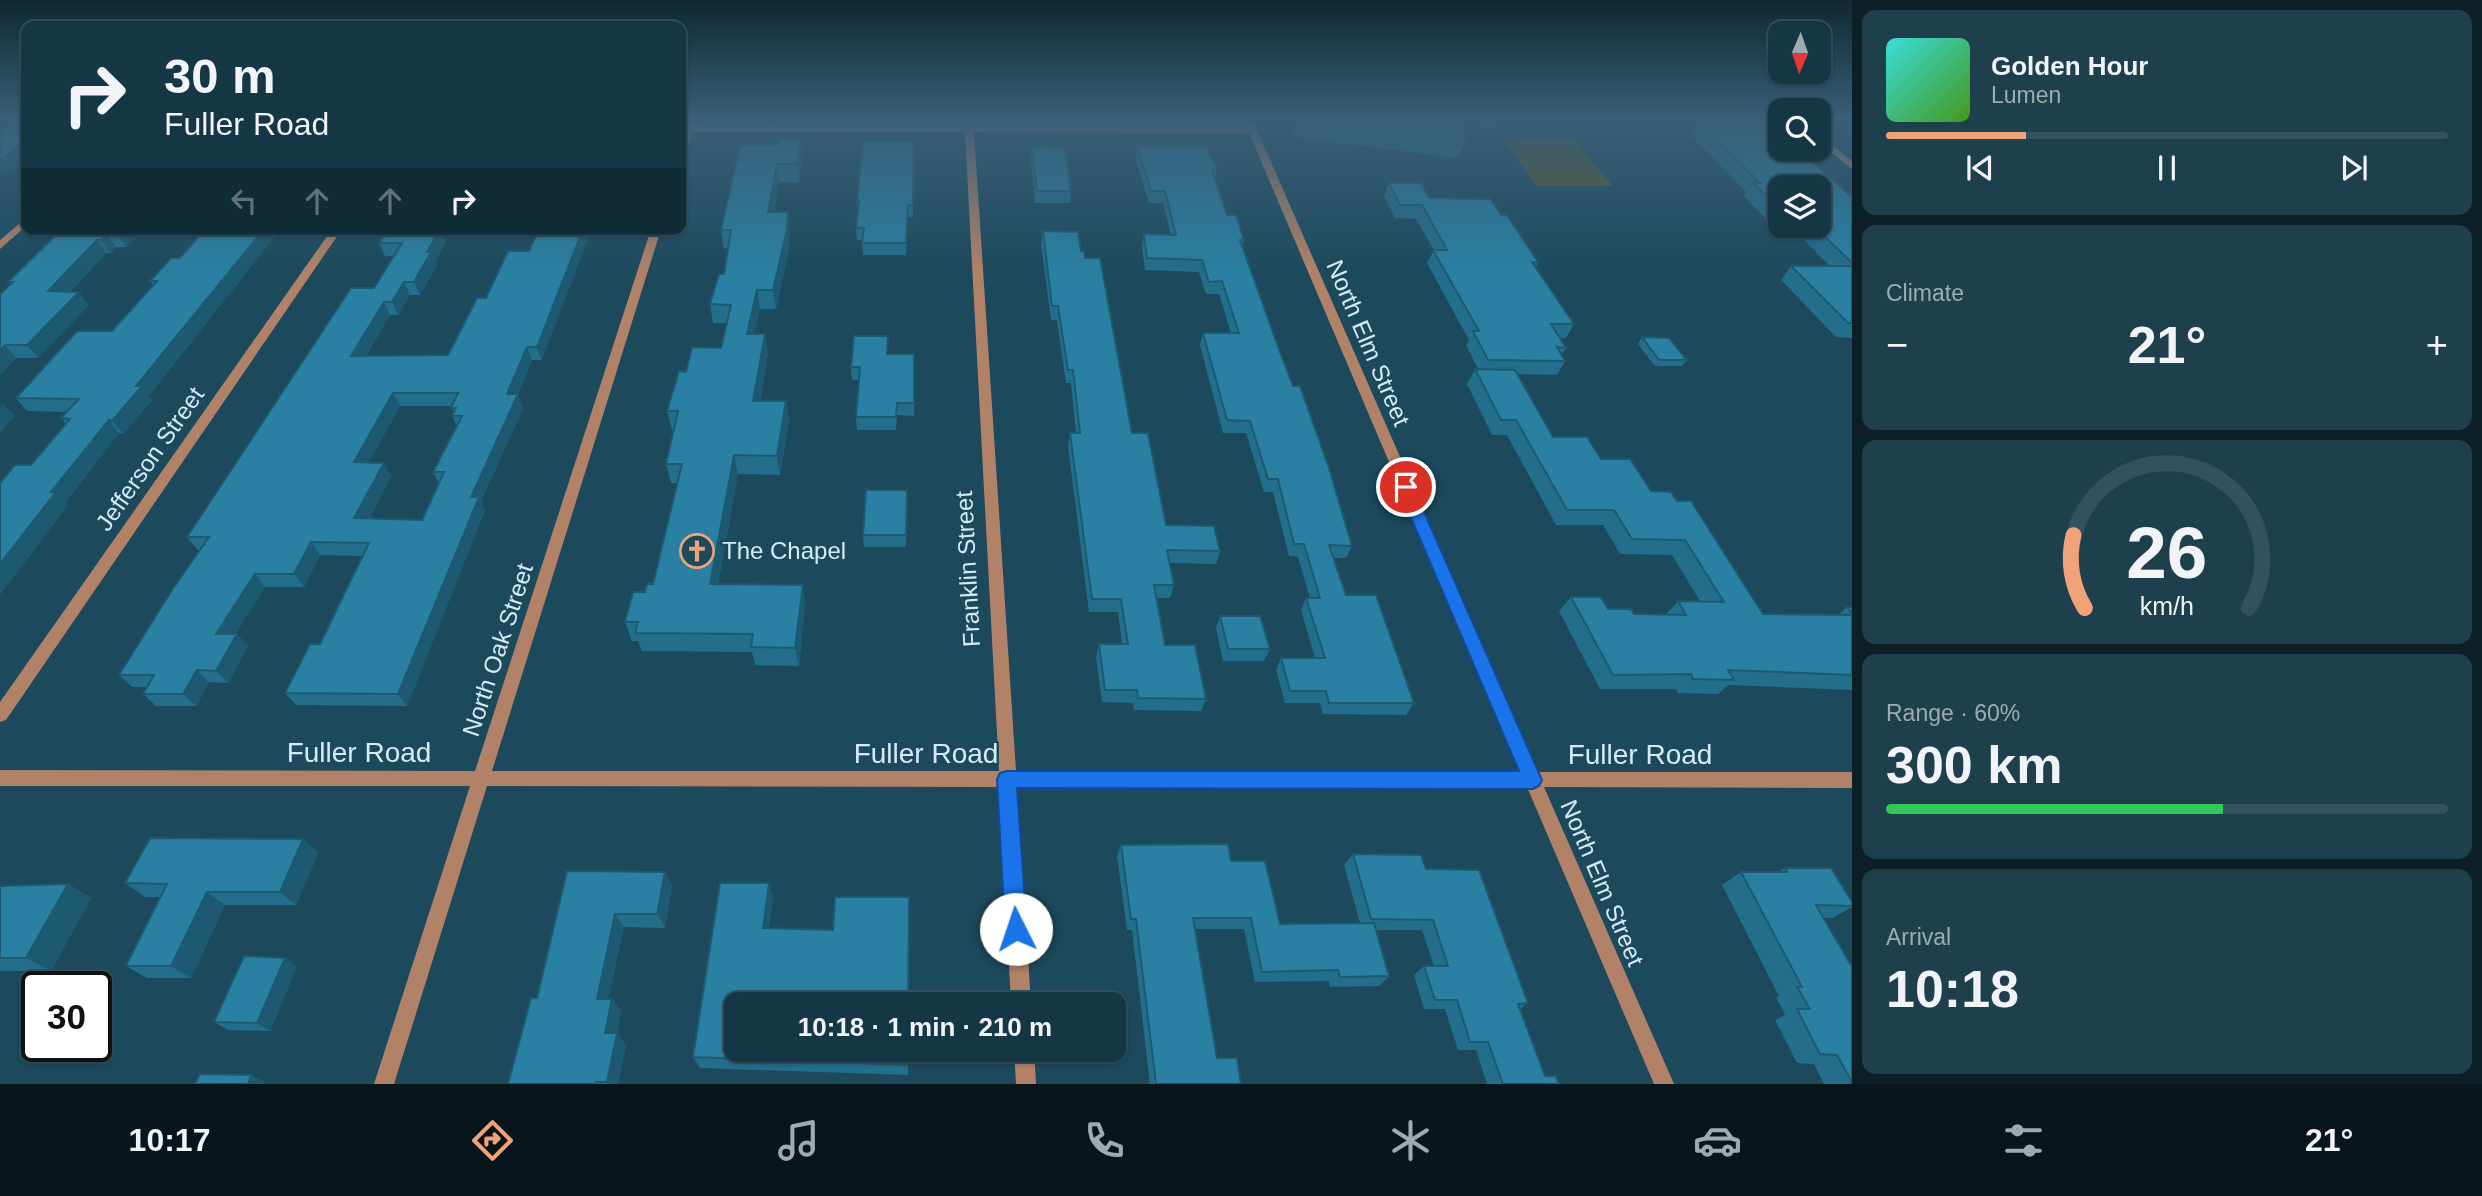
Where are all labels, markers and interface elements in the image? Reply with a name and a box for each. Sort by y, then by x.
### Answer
north arrow [1768,21,1830,84]
map controls [1768,21,1831,238]
icon: right [49,49,140,140]
text: 30 m [164,49,276,103]
text: Golden Hour [1991,51,2148,81]
text: Lumen [1991,82,2061,108]
button: search [1768,98,1831,161]
text: Fuller Road [164,106,329,142]
icon: previous [1961,149,1999,187]
icon: pause [2148,149,2186,187]
icon: next [2335,149,2373,187]
button: layers [1768,175,1831,238]
icon: left [225,182,263,220]
icon: ahead [298,182,336,220]
icon: ahead [371,182,409,220]
icon: right [444,182,482,220]
street label: North Elm Street [1321,256,1416,430]
text: Climate [1886,280,1964,306]
text: 21° [2128,316,2206,374]
text: − [1886,324,1908,366]
text: + [2426,324,2448,366]
street label: Jefferson Street [90,381,209,536]
pin [1376,457,1436,517]
icon: arrive [1387,468,1425,506]
street label: Franklin Street [950,490,985,648]
text: 26 [2127,512,2207,593]
church icon: The Chapel [678,532,716,570]
place label: The Chapel [722,537,846,564]
street label: North Oak Street [457,560,538,740]
text: km/h [2140,592,2194,620]
text: Range · 60% [1886,700,2020,726]
text: 300 km [1886,736,2062,794]
street label: Fuller Road [287,737,431,768]
street label: Fuller Road [854,738,998,769]
street label: Fuller Road [1568,739,1712,770]
street label: North Elm Street [1555,796,1650,970]
position arrow [979,892,1053,966]
text: Arrival [1886,924,1951,950]
text: 10:18 [1886,960,2019,1018]
speed limit sign: 30 [21,971,112,1062]
text: 10:18 · 1 min · 210 m [798,1012,1052,1042]
icon: directions [468,1116,517,1165]
icon: music [774,1116,823,1165]
icon: phone [1080,1116,1129,1165]
icon: climate [1386,1116,1435,1165]
icon: car [1693,1116,1742,1165]
icon: filters [1999,1116,2048,1165]
text: 10:17 [129,1122,210,1158]
text: 21° [2305,1122,2353,1158]

